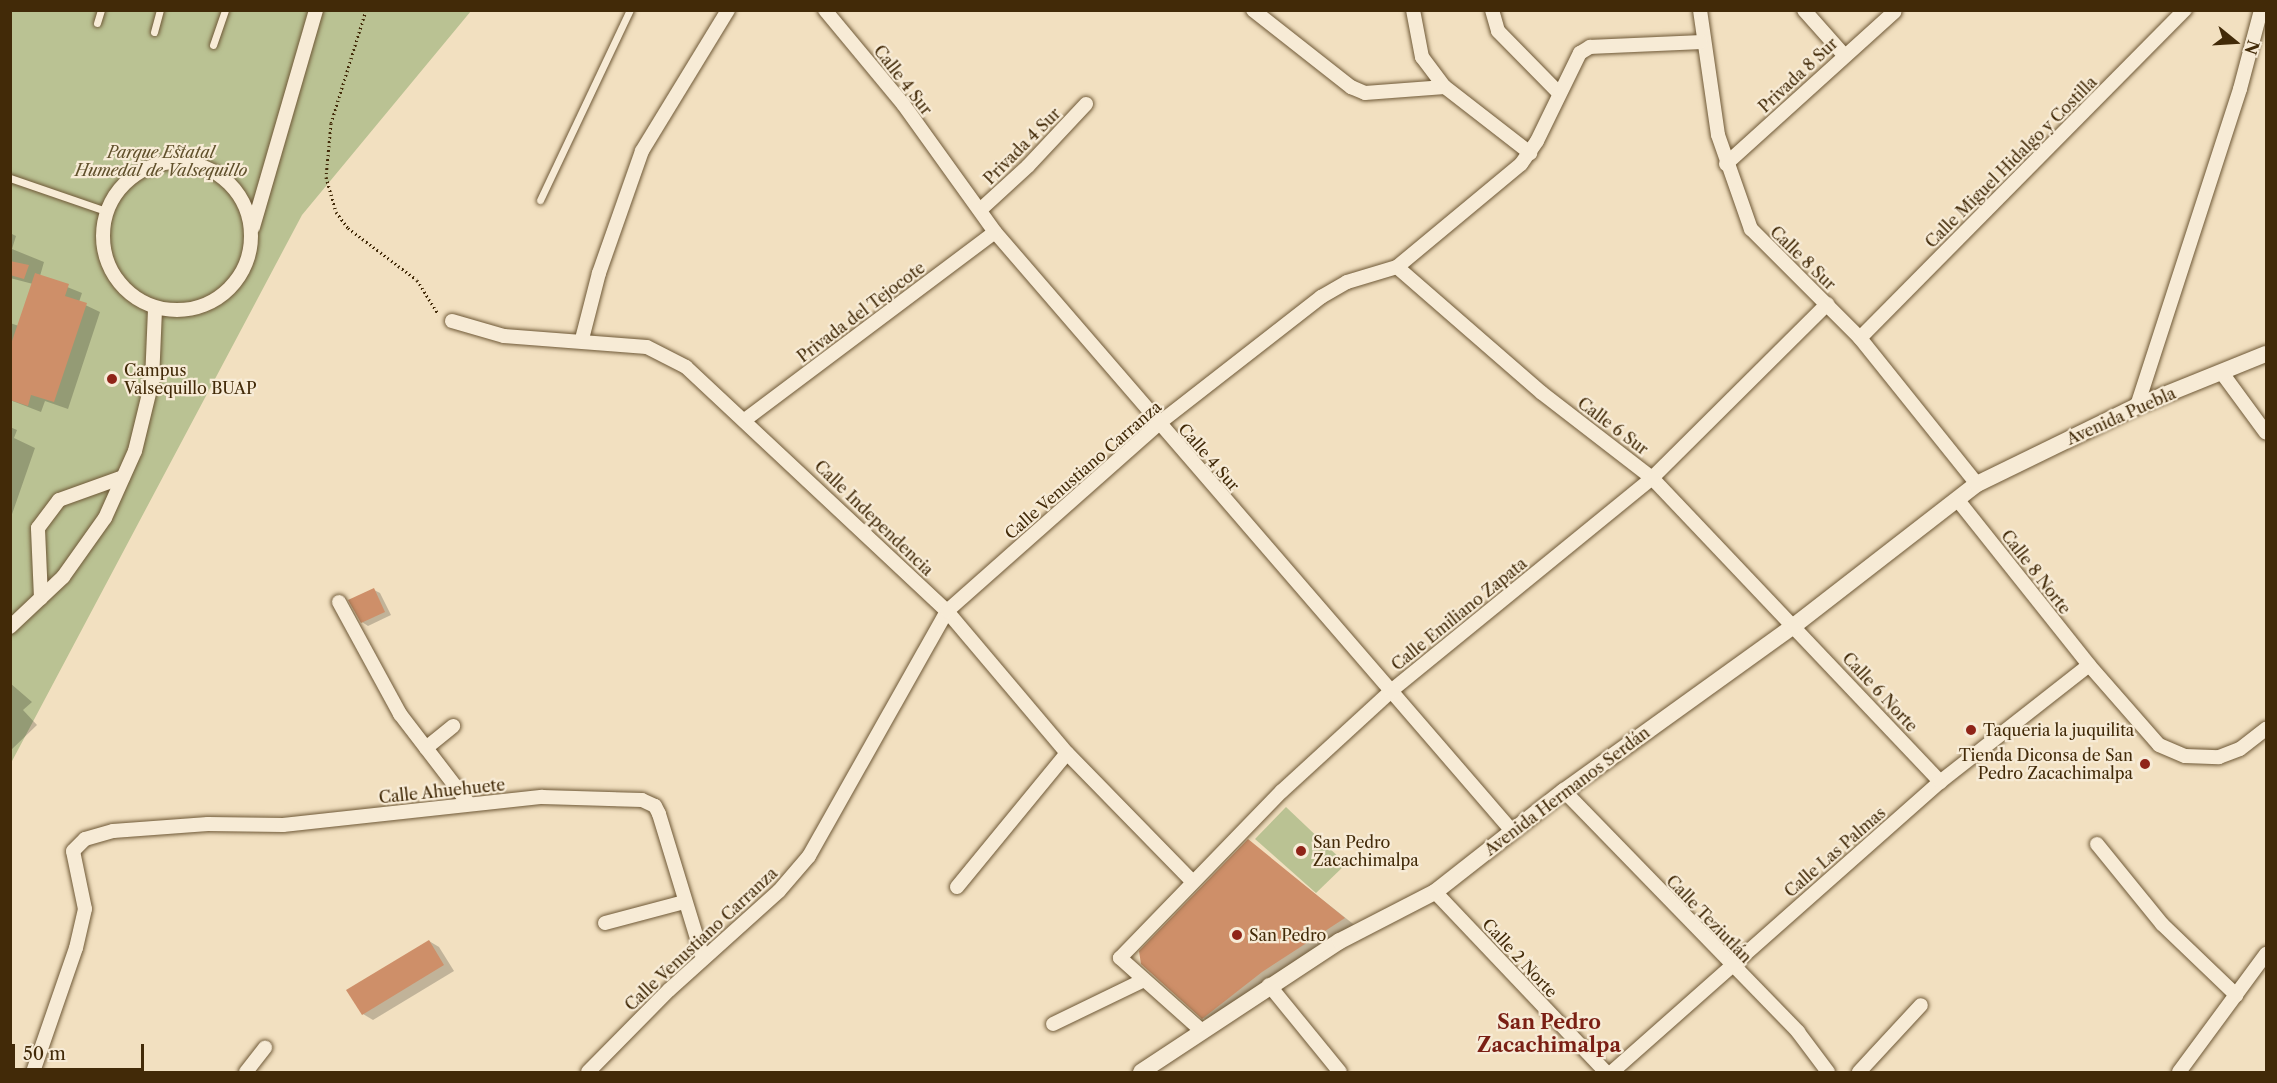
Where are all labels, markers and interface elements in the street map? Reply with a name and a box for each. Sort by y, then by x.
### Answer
north arrow [2205,12,2265,72]
street label: Privada 8 Sur [1755,34,1841,116]
text: N [2240,38,2264,57]
street label: Calle 4 Sur [870,41,936,119]
street label: Calle Miguel Hidalgo y Costilla [1921,72,2101,252]
street label: Privada 4 Sur [980,104,1064,188]
park label: Parque Estatal Humedal de Valsequillo [75,142,247,180]
street label: Calle 8 Sur [1766,222,1840,294]
street label: Privada del Tejocote [793,258,929,366]
place label: Campus Valsequillo BUAP [124,360,256,398]
marker: Campus Valsequillo BUAP [105,372,119,386]
street label: Avenida Puebla [2063,383,2179,449]
street label: Calle 6 Sur [1574,393,1652,459]
street label: Calle Venustiano Carranza [1001,397,1165,543]
street label: Calle 4 Sur [1174,419,1244,495]
street label: Calle Independencia [811,456,937,580]
street label: Calle 8 Norte [1997,526,2075,618]
street label: Calle Emiliano Zapata [1388,554,1530,674]
street label: Calle 6 Norte [1839,648,1921,736]
place label: Taqueria la juquilita [1983,720,2135,740]
street label: Avenida Hermanos Serdán [1481,723,1653,859]
marker: Taqueria la juquilita [1964,723,1978,737]
place label: Tienda Diconsa de San Pedro Zacachimalpa [1958,745,2133,783]
marker: Tienda Diconsa de San Pedro Zacachimalpa [2138,757,2152,771]
street label: Calle Ahuehuete [378,775,506,807]
street label: Calle Las Palmas [1781,803,1889,901]
place label: San Pedro Zacachimalpa [1313,832,1419,870]
marker: San Pedro Zacachimalpa [1294,844,1308,858]
street label: Calle Venustiano Carranza [621,863,781,1015]
street label: Calle Teziutlán [1662,871,1756,967]
street label: Calle 2 Norte [1479,915,1561,1001]
place label: San Pedro [1249,925,1326,945]
marker: San Pedro [1230,928,1244,942]
district label: San Pedro Zacachimalpa [1477,1010,1621,1057]
scale bar [15,1032,147,1070]
text: 50 m [23,1043,66,1065]

